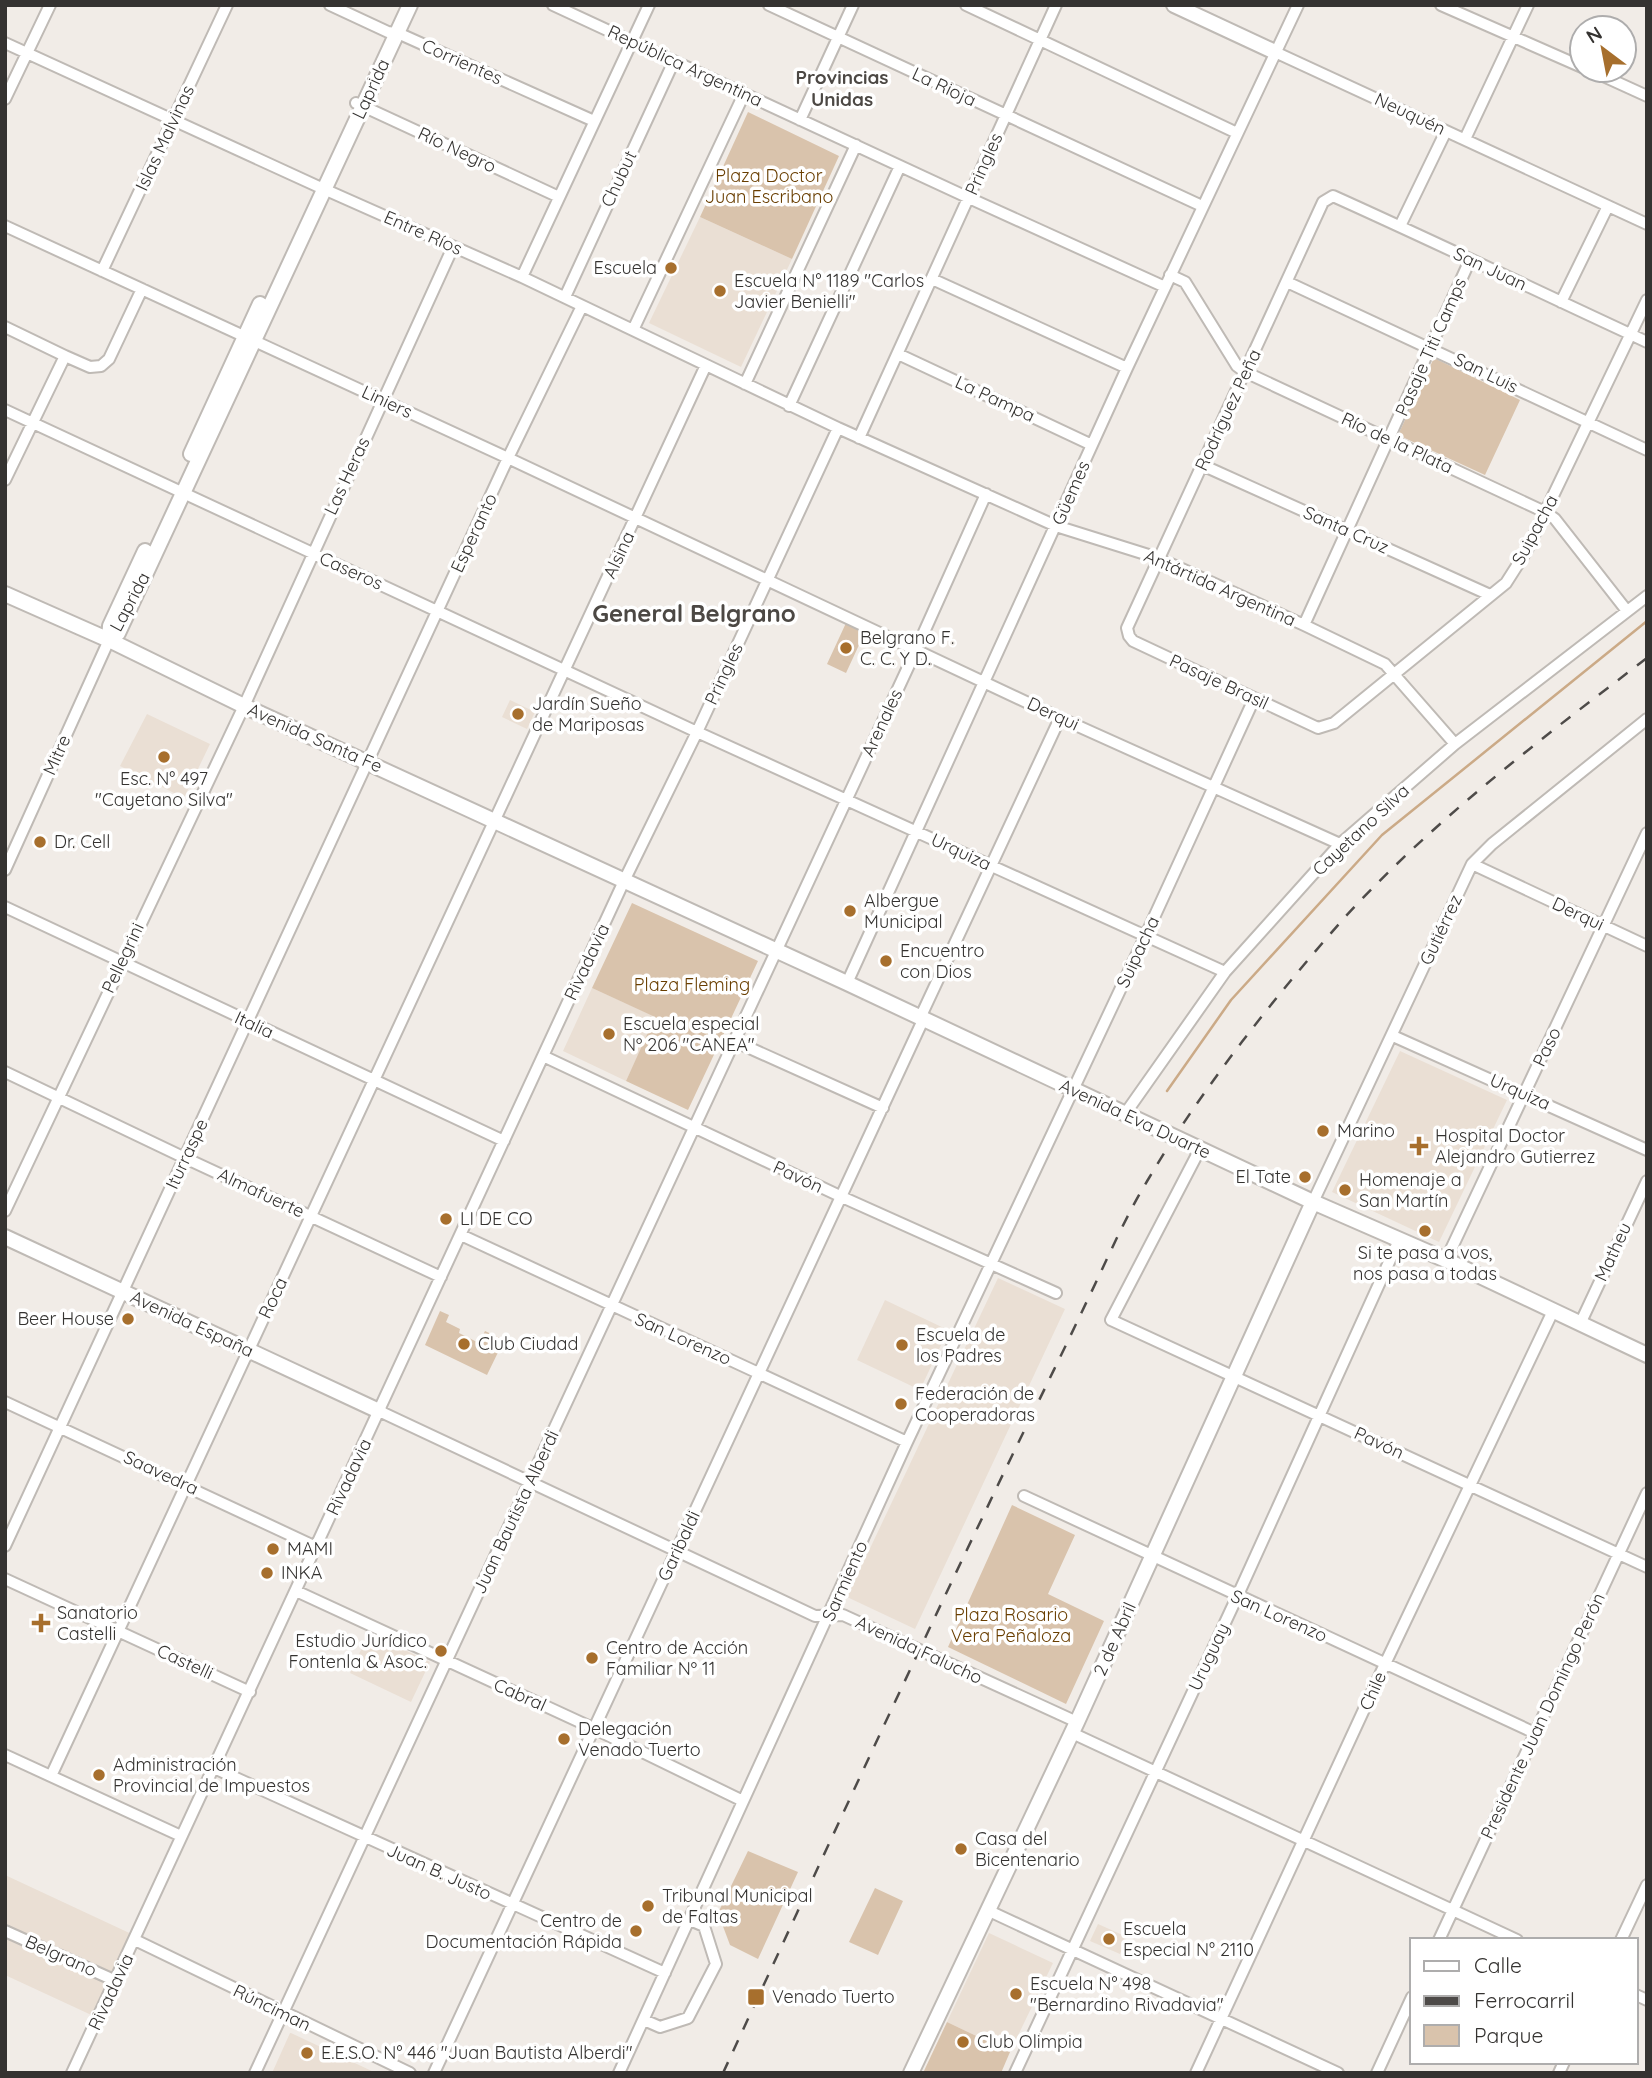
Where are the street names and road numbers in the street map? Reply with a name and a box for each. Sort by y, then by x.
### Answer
street label: República Argentina [604,20,766,112]
street label: Corrientes [418,34,506,89]
street label: Laprida [347,55,394,123]
street label: La Rioja [909,62,980,111]
street label: Islas Malvinas [130,81,199,194]
street label: Neuquén [1371,87,1449,140]
street label: Río Negro [414,121,500,178]
street label: Pringles [960,129,1007,198]
street label: Chubut [596,147,642,211]
street label: Entre Ríos [380,205,466,260]
street label: San Juan [1450,242,1531,295]
street label: Pasaje Titi Camps [1390,274,1471,420]
street label: Rodríguez Peña [1189,345,1266,474]
street label: San Luis [1450,347,1522,398]
street label: La Pampa [952,370,1039,427]
street label: Liniers [358,380,416,423]
street label: Río de la Plata [1338,407,1457,478]
street label: Las Heras [319,433,375,518]
street label: Güemes [1046,457,1095,529]
street label: Esperanto [445,490,502,576]
street label: Suipacha [1506,491,1563,569]
street label: Santa Cruz [1300,501,1392,559]
street label: Alsina [598,528,639,582]
street label: Antártida Argentina [1141,544,1300,631]
street label: Caseros [316,546,387,595]
street label: Laprida [104,568,155,635]
street label: Pringles [699,639,748,708]
street label: Pasaje Brasil [1166,649,1272,715]
street label: Arenales [856,685,907,760]
street label: Derqui [1024,692,1083,736]
street label: Avenida Santa Fe [244,698,386,778]
street label: Mitre [38,731,75,778]
street label: Cayetano Silva [1307,779,1414,880]
street label: Urquiza [927,828,995,875]
street label: Gutiérrez [1414,891,1467,969]
street label: Derqui [1549,892,1608,936]
street label: Suipacha [1111,912,1164,991]
street label: Pellegrini [96,919,149,997]
street label: Rivadavia [559,920,614,1004]
street label: Italia [231,1006,277,1044]
street label: Paso [1527,1023,1566,1070]
street label: Urquiza [1486,1068,1554,1115]
street label: Avenida Eva Duarte [1056,1073,1214,1164]
street label: Iturraspe [160,1115,213,1193]
street label: Pavón [770,1155,827,1198]
street label: Almafuerte [214,1162,308,1223]
street label: Matheu [1589,1219,1636,1285]
street label: Roca [253,1273,292,1322]
street label: Avenida España [127,1285,258,1362]
street label: San Lorenzo [631,1307,735,1370]
street label: Pavón [1351,1421,1408,1464]
street label: Juan Bautista Alberdi [468,1426,564,1597]
street label: Rivadavia [321,1435,376,1519]
street label: Saavedra [120,1445,202,1500]
street label: Garibaldi [652,1507,705,1585]
street label: Sarmiento [817,1537,872,1625]
street label: San Lorenzo [1227,1584,1331,1647]
street label: Presidente Juan Domingo Perón [1475,1589,1610,1843]
street label: 2 de Abril [1088,1598,1141,1679]
street label: Avenida Falucho [852,1610,986,1689]
street label: Uruguay [1183,1619,1234,1694]
street label: Castelli [153,1639,217,1685]
street label: Chile [1354,1668,1391,1714]
street label: Cabral [490,1673,550,1716]
street label: Juan B. Justo [383,1838,495,1905]
street label: Belgrano [22,1930,101,1981]
street label: Rivadavia [83,1950,138,2034]
street label: Rúnciman [230,1979,315,2036]

